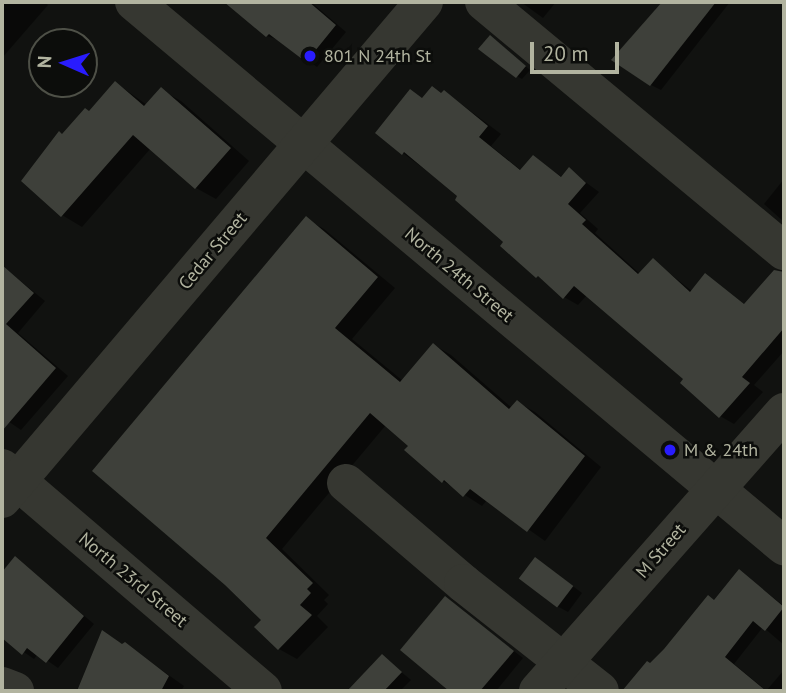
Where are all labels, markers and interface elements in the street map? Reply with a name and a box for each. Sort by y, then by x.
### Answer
north arrow [28,28,98,98]
scale bar [534,28,623,72]
text: 20 m [543,40,589,67]
place label: 801 N 24th St [324,45,431,67]
marker: 801 N 24th St [302,48,318,64]
text: N [32,55,56,69]
street label: Cedar Street [174,208,252,294]
street label: North 24th Street [400,223,518,327]
place label: M & 24th [684,439,758,461]
marker: M & 24th [662,442,678,458]
street label: M Street [632,519,690,583]
street label: North 23rd Street [74,528,192,632]

